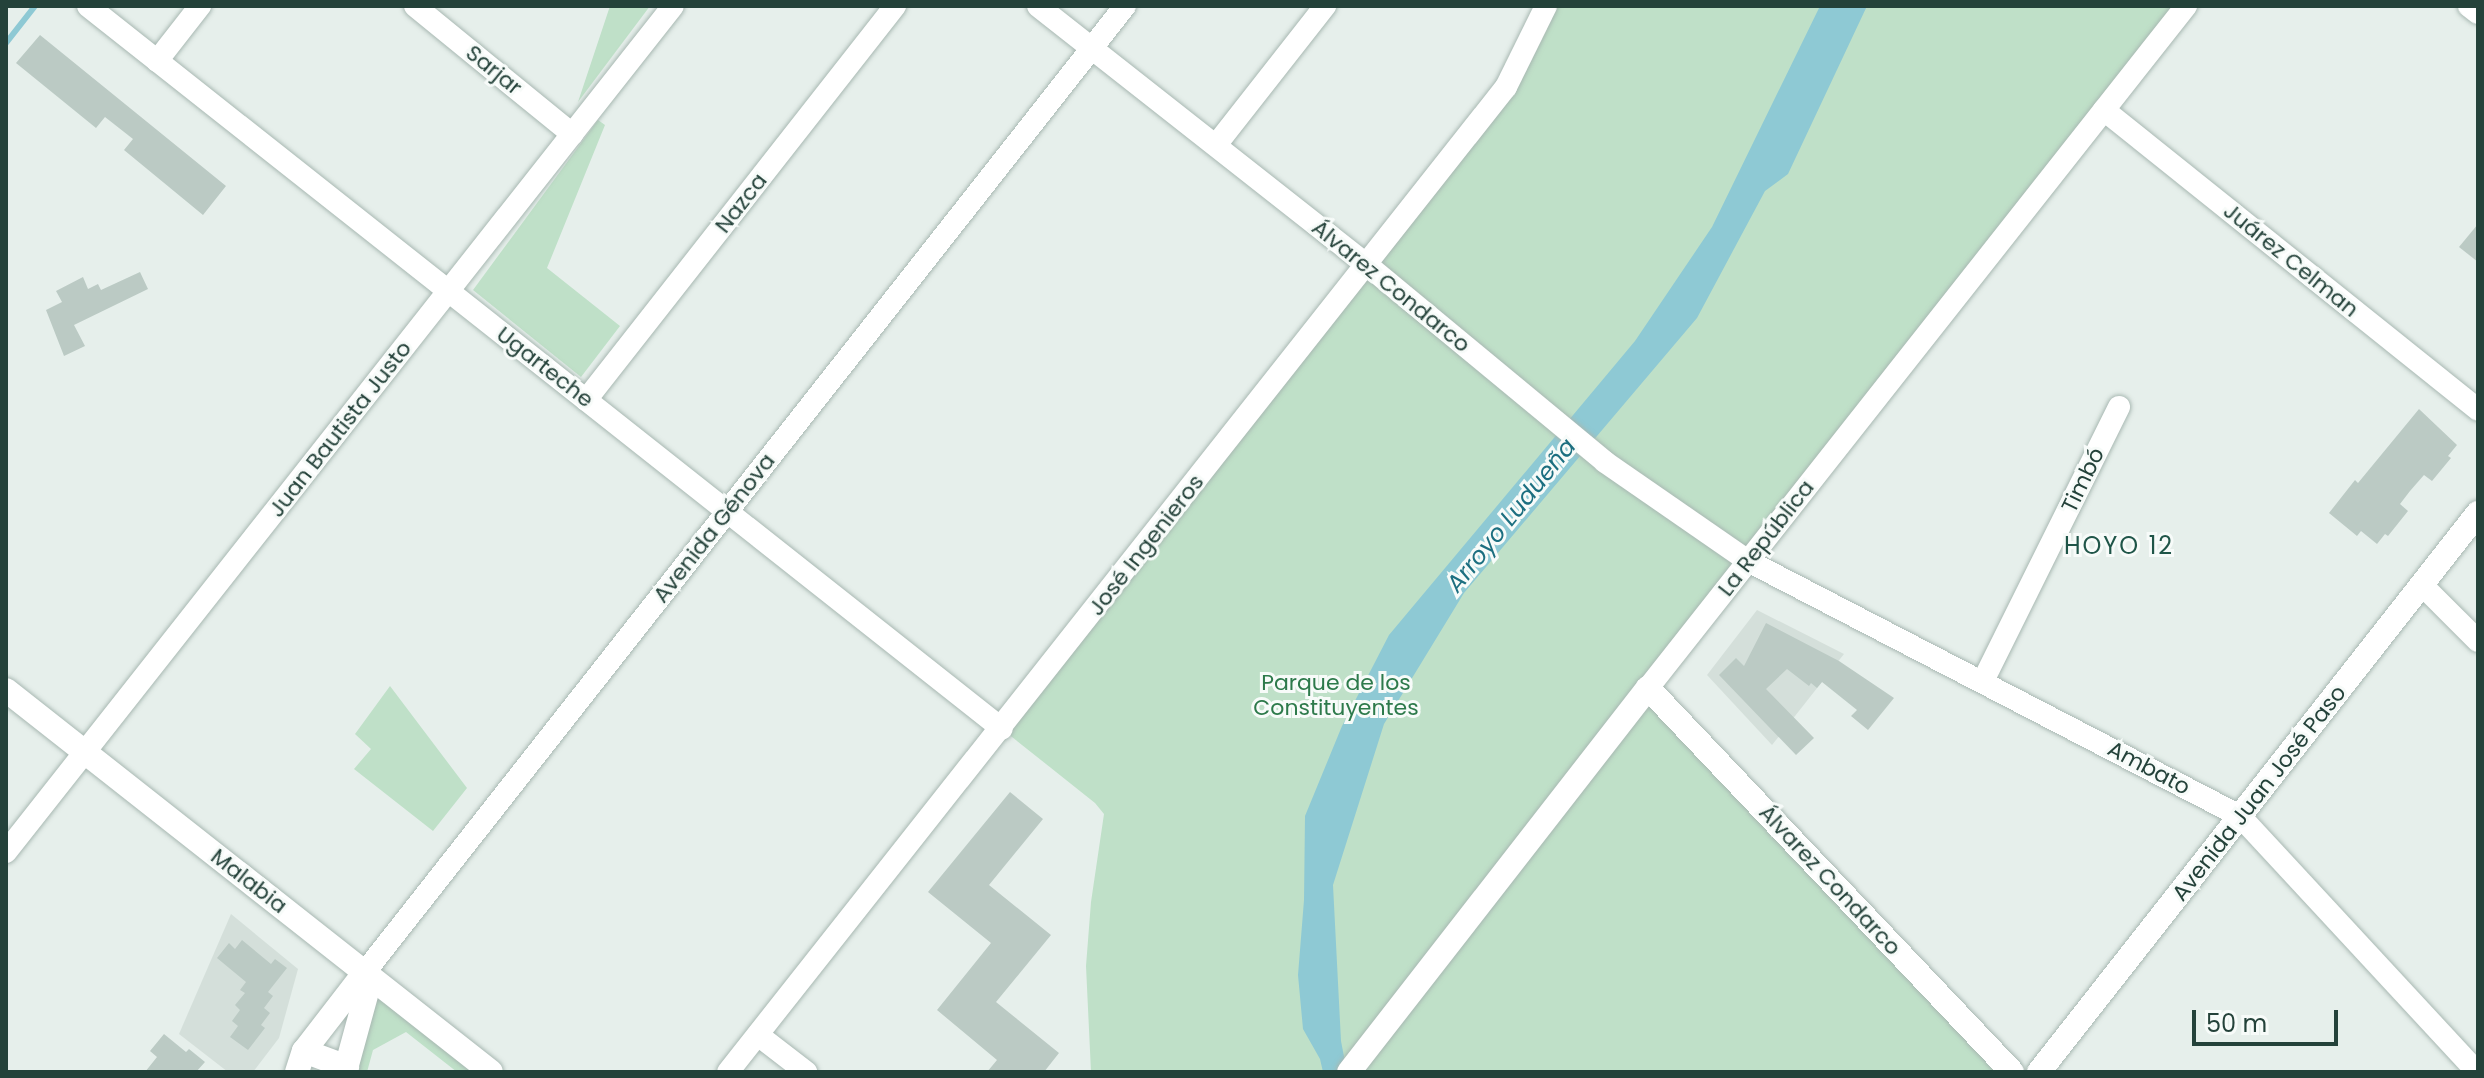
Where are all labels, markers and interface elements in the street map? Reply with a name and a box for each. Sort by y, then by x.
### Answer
street label: Sarjar [461,39,527,101]
street label: Nazca [709,168,773,238]
street label: Juárez Celman [2218,198,2364,322]
street label: Álvarez Condarco [1307,214,1475,358]
street label: Ugarteche [491,321,599,413]
street label: Juan Bautista Justo [263,336,417,522]
water label: Arroyo Ludueña [1440,432,1582,598]
street label: Timbó [2056,443,2110,517]
street label: Avenida Génova [648,448,780,608]
street label: José Ingenieros [1083,469,1209,621]
street label: La República [1712,475,1820,601]
district label: HOYO 12 [2064,532,2174,560]
park label: Parque de los Constituyentes [1253,669,1419,720]
street label: Avenida Juan José Paso [2167,680,2351,906]
street label: Ambato [2103,735,2195,801]
street label: Álvarez Condarco [1754,799,1906,961]
street label: Malabia [206,843,292,919]
scale bar [2196,994,2342,1044]
text: 50 m [2206,1007,2267,1040]

